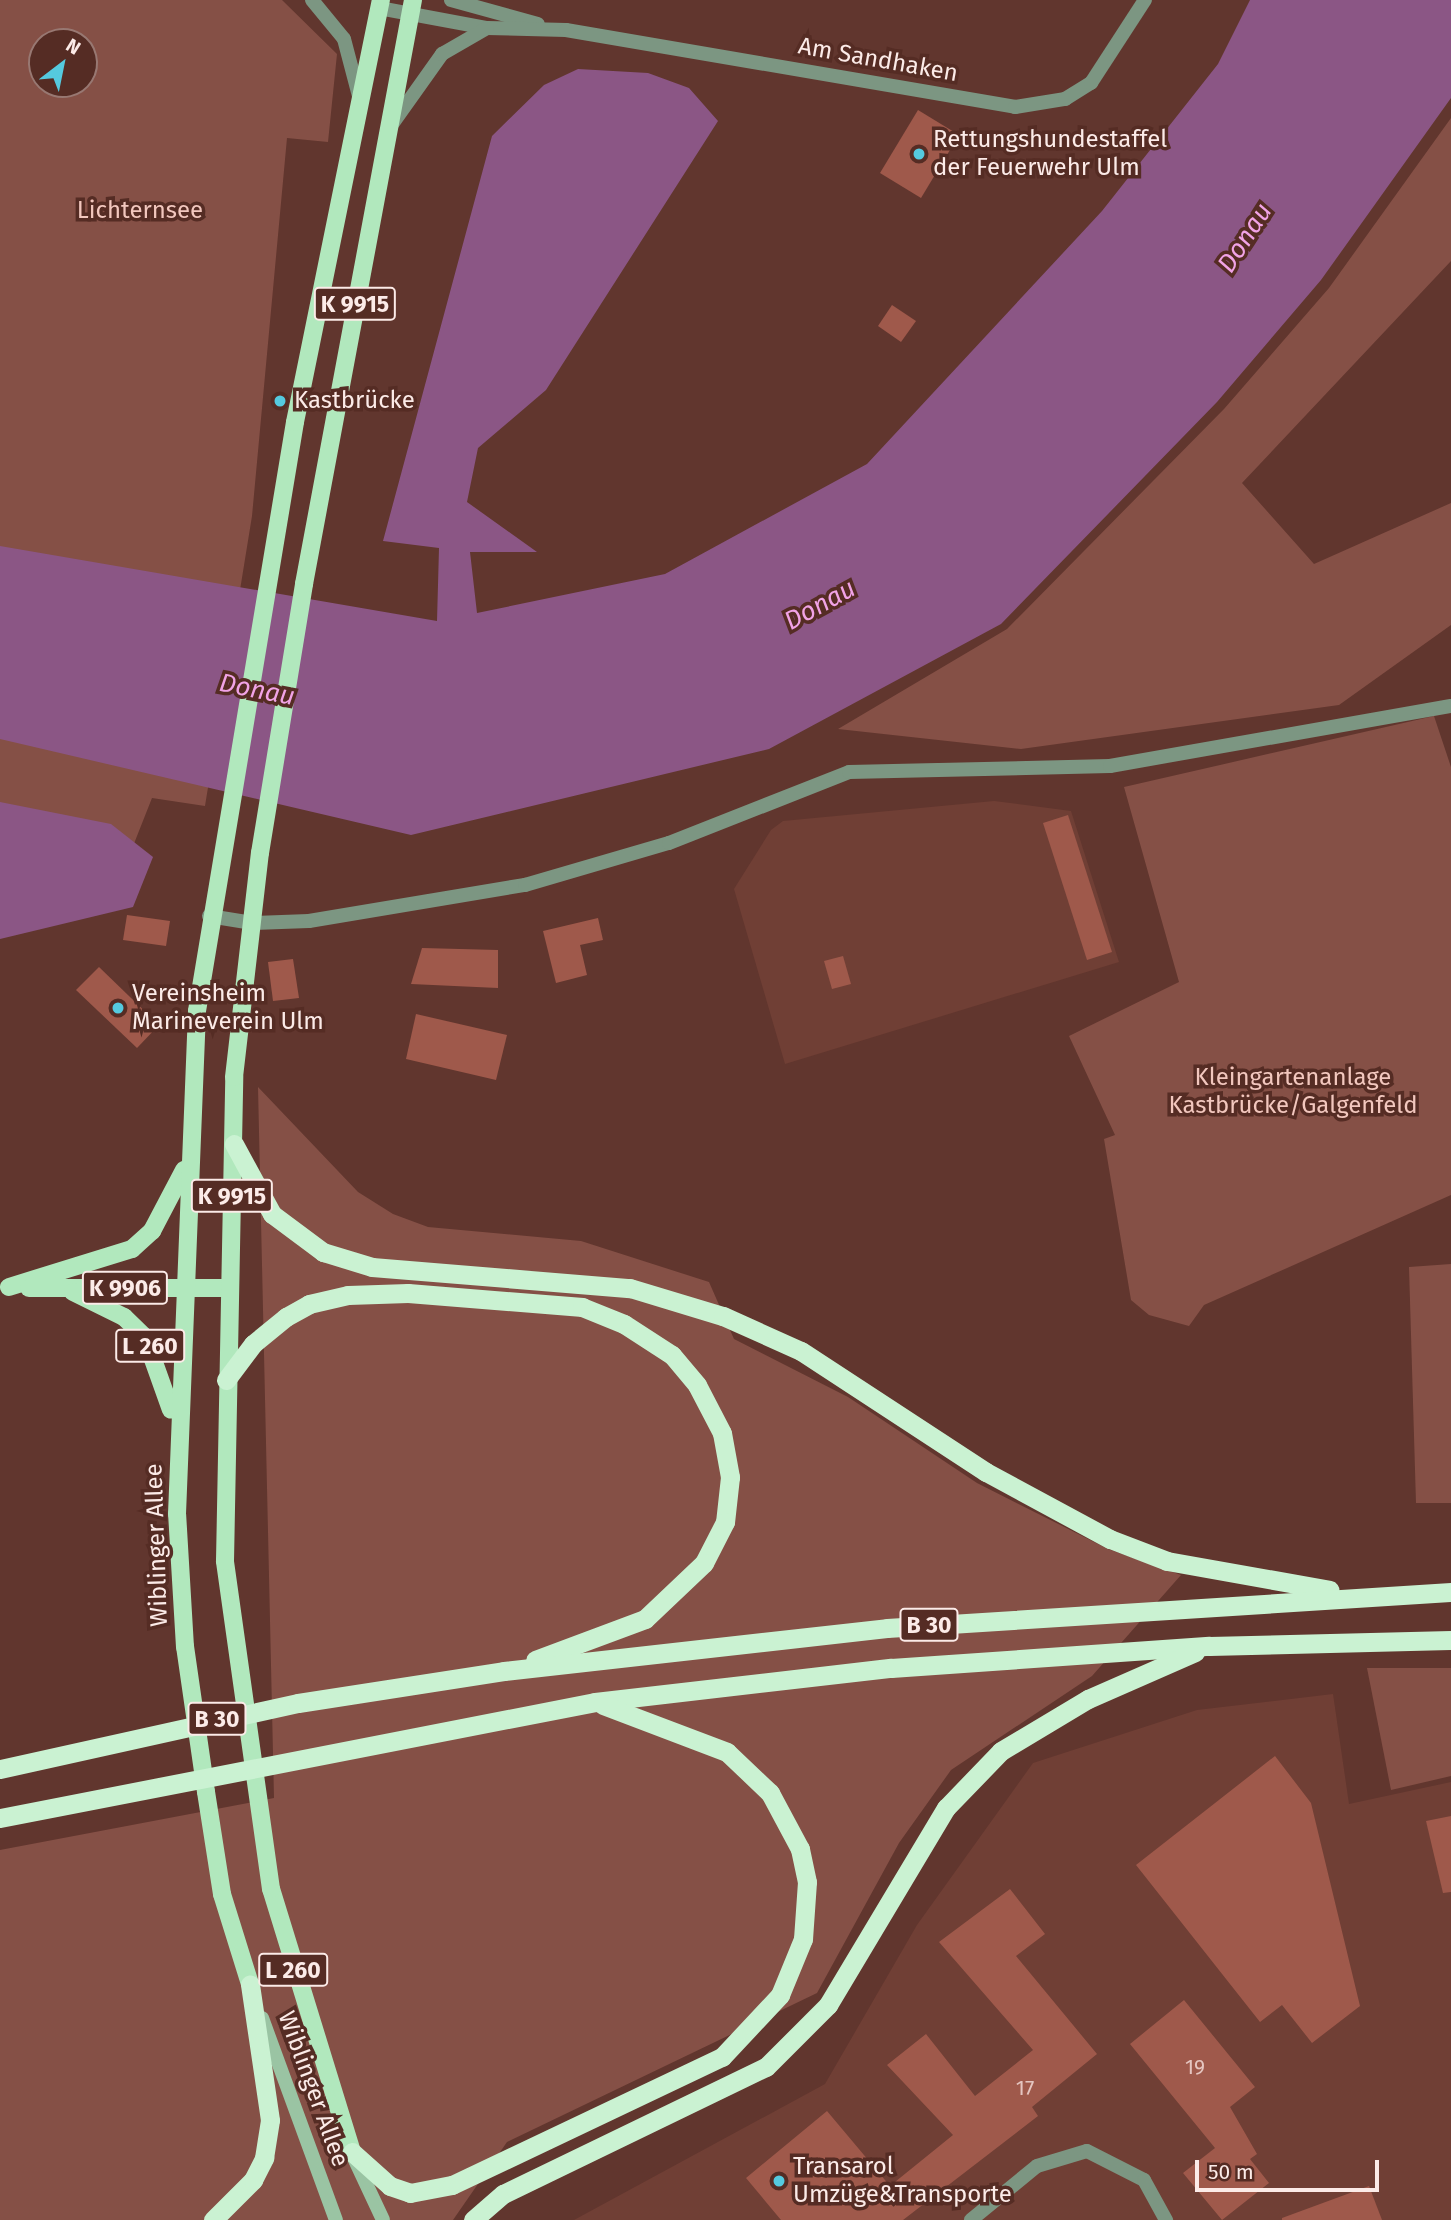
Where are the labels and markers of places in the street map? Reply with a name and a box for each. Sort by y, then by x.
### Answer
place label: Rettungshundestaffel der Feuerwehr Ulm [933,126,1167,182]
marker: Rettungshundestaffel der Feuerwehr Ulm [911,146,927,162]
place label: Kastbrücke [294,387,415,415]
marker: Kastbrücke [272,393,288,409]
place label: Vereinsheim Marineverein Ulm [132,980,324,1036]
marker: Vereinsheim Marineverein Ulm [110,1000,126,1016]
place label: Transarol Umzüge&Transporte [793,2153,1012,2209]
marker: Transarol Umzüge&Transporte [771,2173,787,2189]

